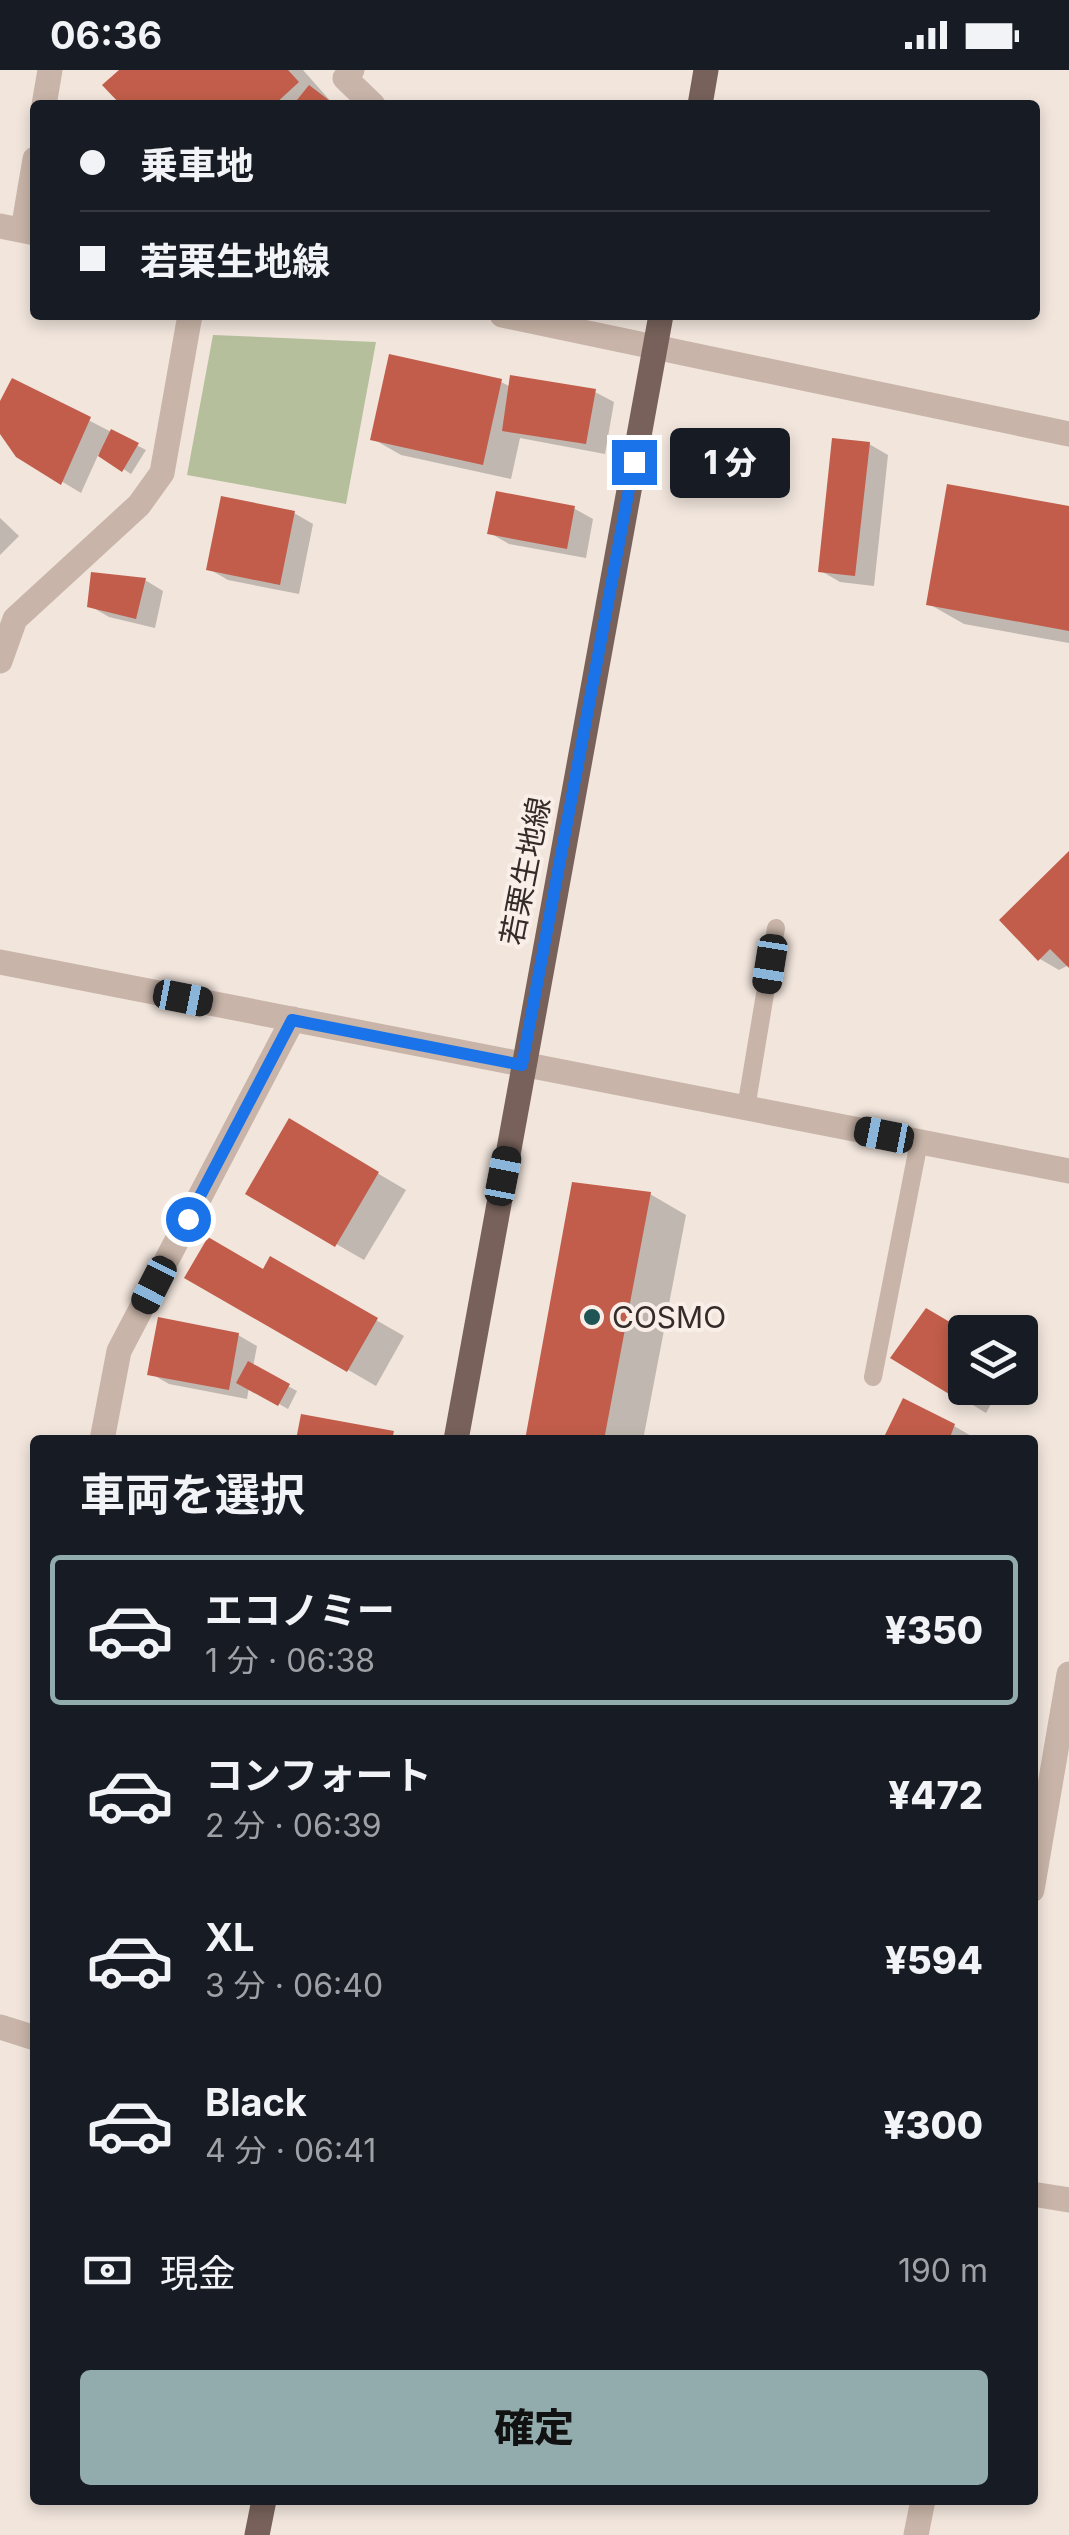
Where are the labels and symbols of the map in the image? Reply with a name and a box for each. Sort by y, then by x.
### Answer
callout: 1 分 [669,427,789,497]
route end [612,440,657,485]
street label: 若栗生地線 [493,794,557,948]
car [750,932,790,996]
car [151,978,215,1018]
car [852,1115,916,1155]
car [483,1144,523,1208]
route start [166,1197,211,1242]
car [127,1251,181,1319]
place label: COSMO [612,1299,726,1335]
marker: COSMO [581,1306,603,1328]

